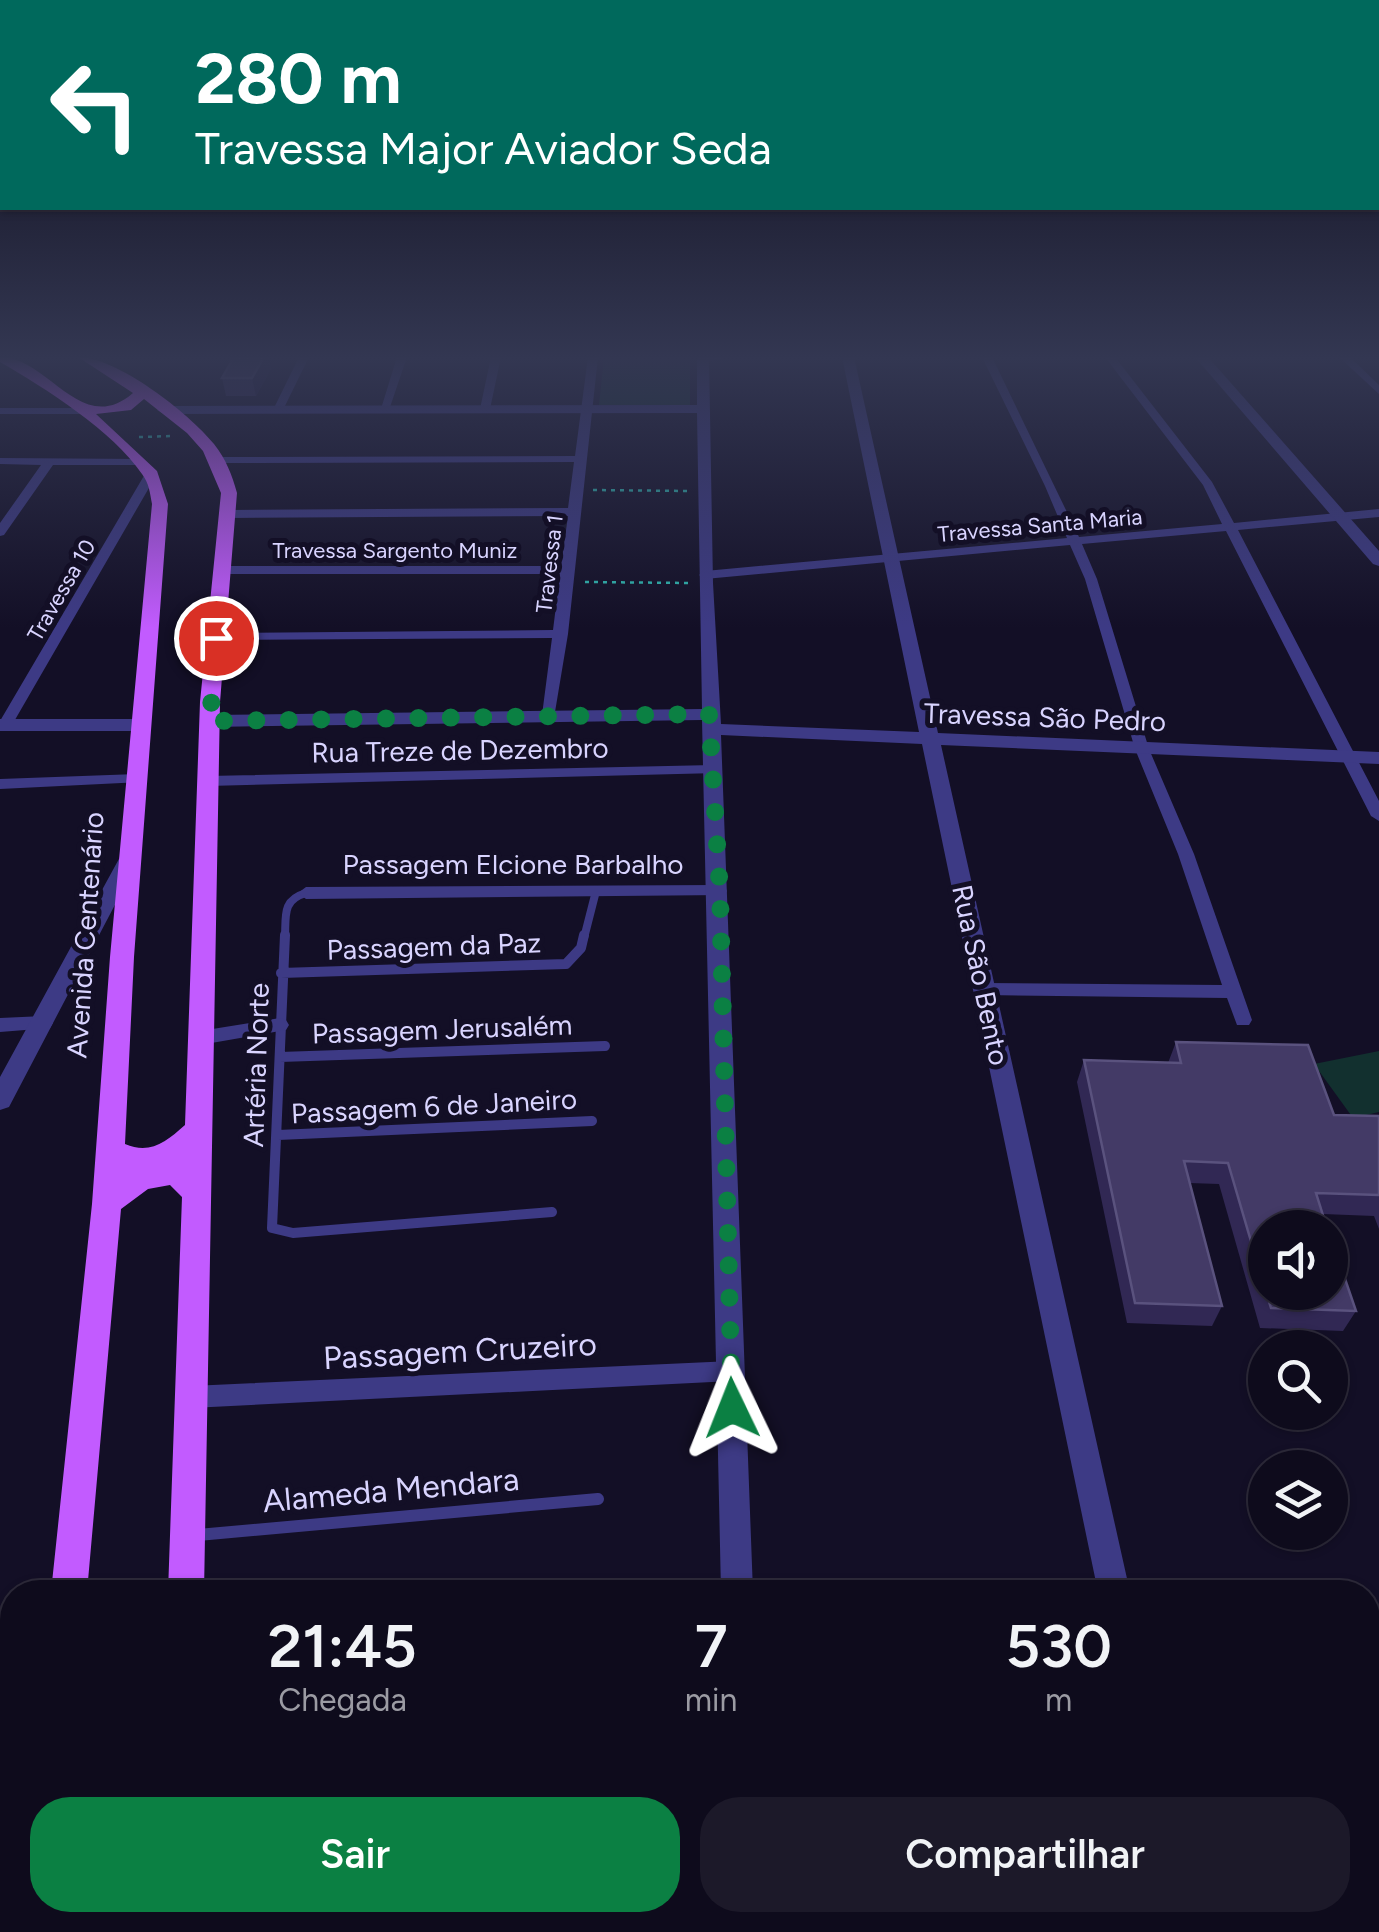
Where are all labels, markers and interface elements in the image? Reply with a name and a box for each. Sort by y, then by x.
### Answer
text: 280 m [195,36,401,121]
icon: left [30,40,160,170]
text: Travessa Major Aviador Seda [195,121,772,175]
street label: Travessa Santa Maria [937,503,1144,548]
street label: Travessa 1 [530,513,569,615]
street label: Travessa 10 [21,535,101,646]
street label: Travessa Sargento Muniz [273,537,517,564]
pin [174,596,259,681]
icon: arrive [189,611,244,666]
street label: Travessa São Pedro [923,696,1167,738]
street label: Rua Treze de Dezembro [311,730,609,770]
street label: Avenida Centenário [59,811,111,1059]
street label: Passagem Elcione Barbalho [342,847,684,881]
street label: Rua São Bento [945,882,1017,1068]
street label: Passagem da Paz [326,925,542,967]
street label: Artéria Norte [236,982,276,1148]
street label: Passagem Jerusalém [311,1007,573,1051]
street label: Passagem 6 de Janeiro [290,1082,578,1130]
map controls [1248,1210,1348,1550]
button: sound [1248,1210,1348,1310]
street label: Passagem Cruzeiro [322,1325,598,1377]
button: search [1248,1330,1348,1430]
position arrow [680,1356,784,1460]
button: layers [1248,1450,1348,1550]
street label: Alameda Mendara [261,1460,521,1520]
text: 21:45 [268,1610,417,1682]
text: 7 [695,1610,728,1682]
text: 530 [1005,1610,1112,1682]
text: Chegada [278,1681,407,1719]
text: min [685,1681,737,1719]
text: m [1045,1681,1072,1719]
button: Sair [30,1797,680,1912]
button: Compartilhar [700,1797,1350,1912]

